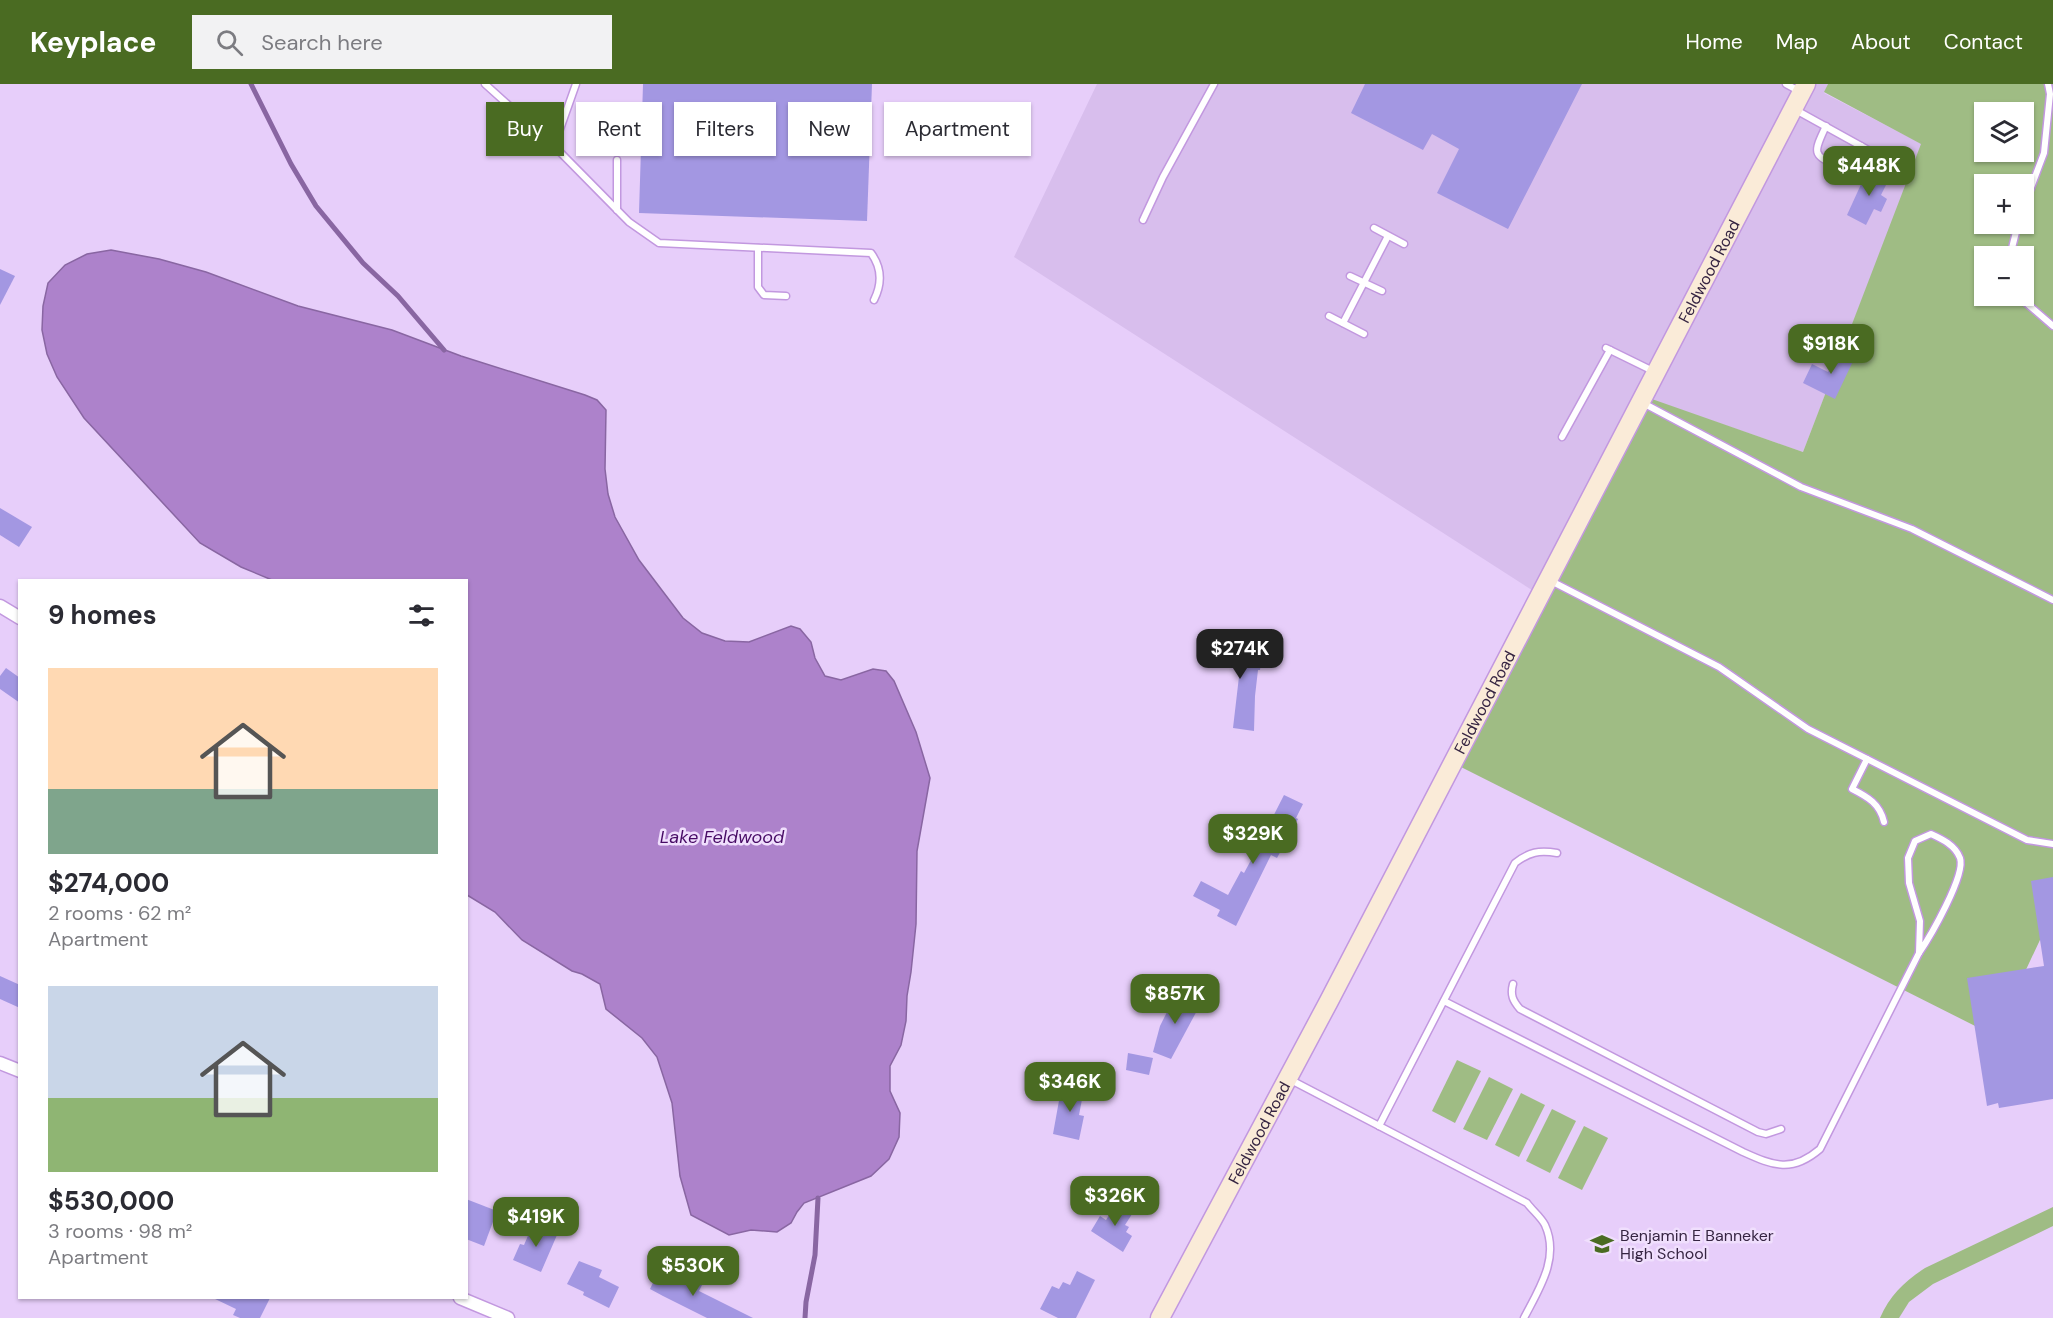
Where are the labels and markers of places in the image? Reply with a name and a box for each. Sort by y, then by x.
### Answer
pin: $448K [1827,146,1911,197]
pin: $918K [1789,324,1873,375]
pin: $274K [1198,629,1282,680]
pin: $329K [1211,814,1295,865]
pin: $857K [1133,974,1217,1025]
pin: $346K [1028,1062,1112,1113]
pin: $326K [1073,1176,1157,1227]
pin: $419K [494,1197,578,1248]
place label: Benjamin E Banneker High School [1620,1225,1774,1264]
school or university icon: Benjamin E Banneker High School [1589,1231,1615,1257]
pin: $530K [651,1246,735,1297]

